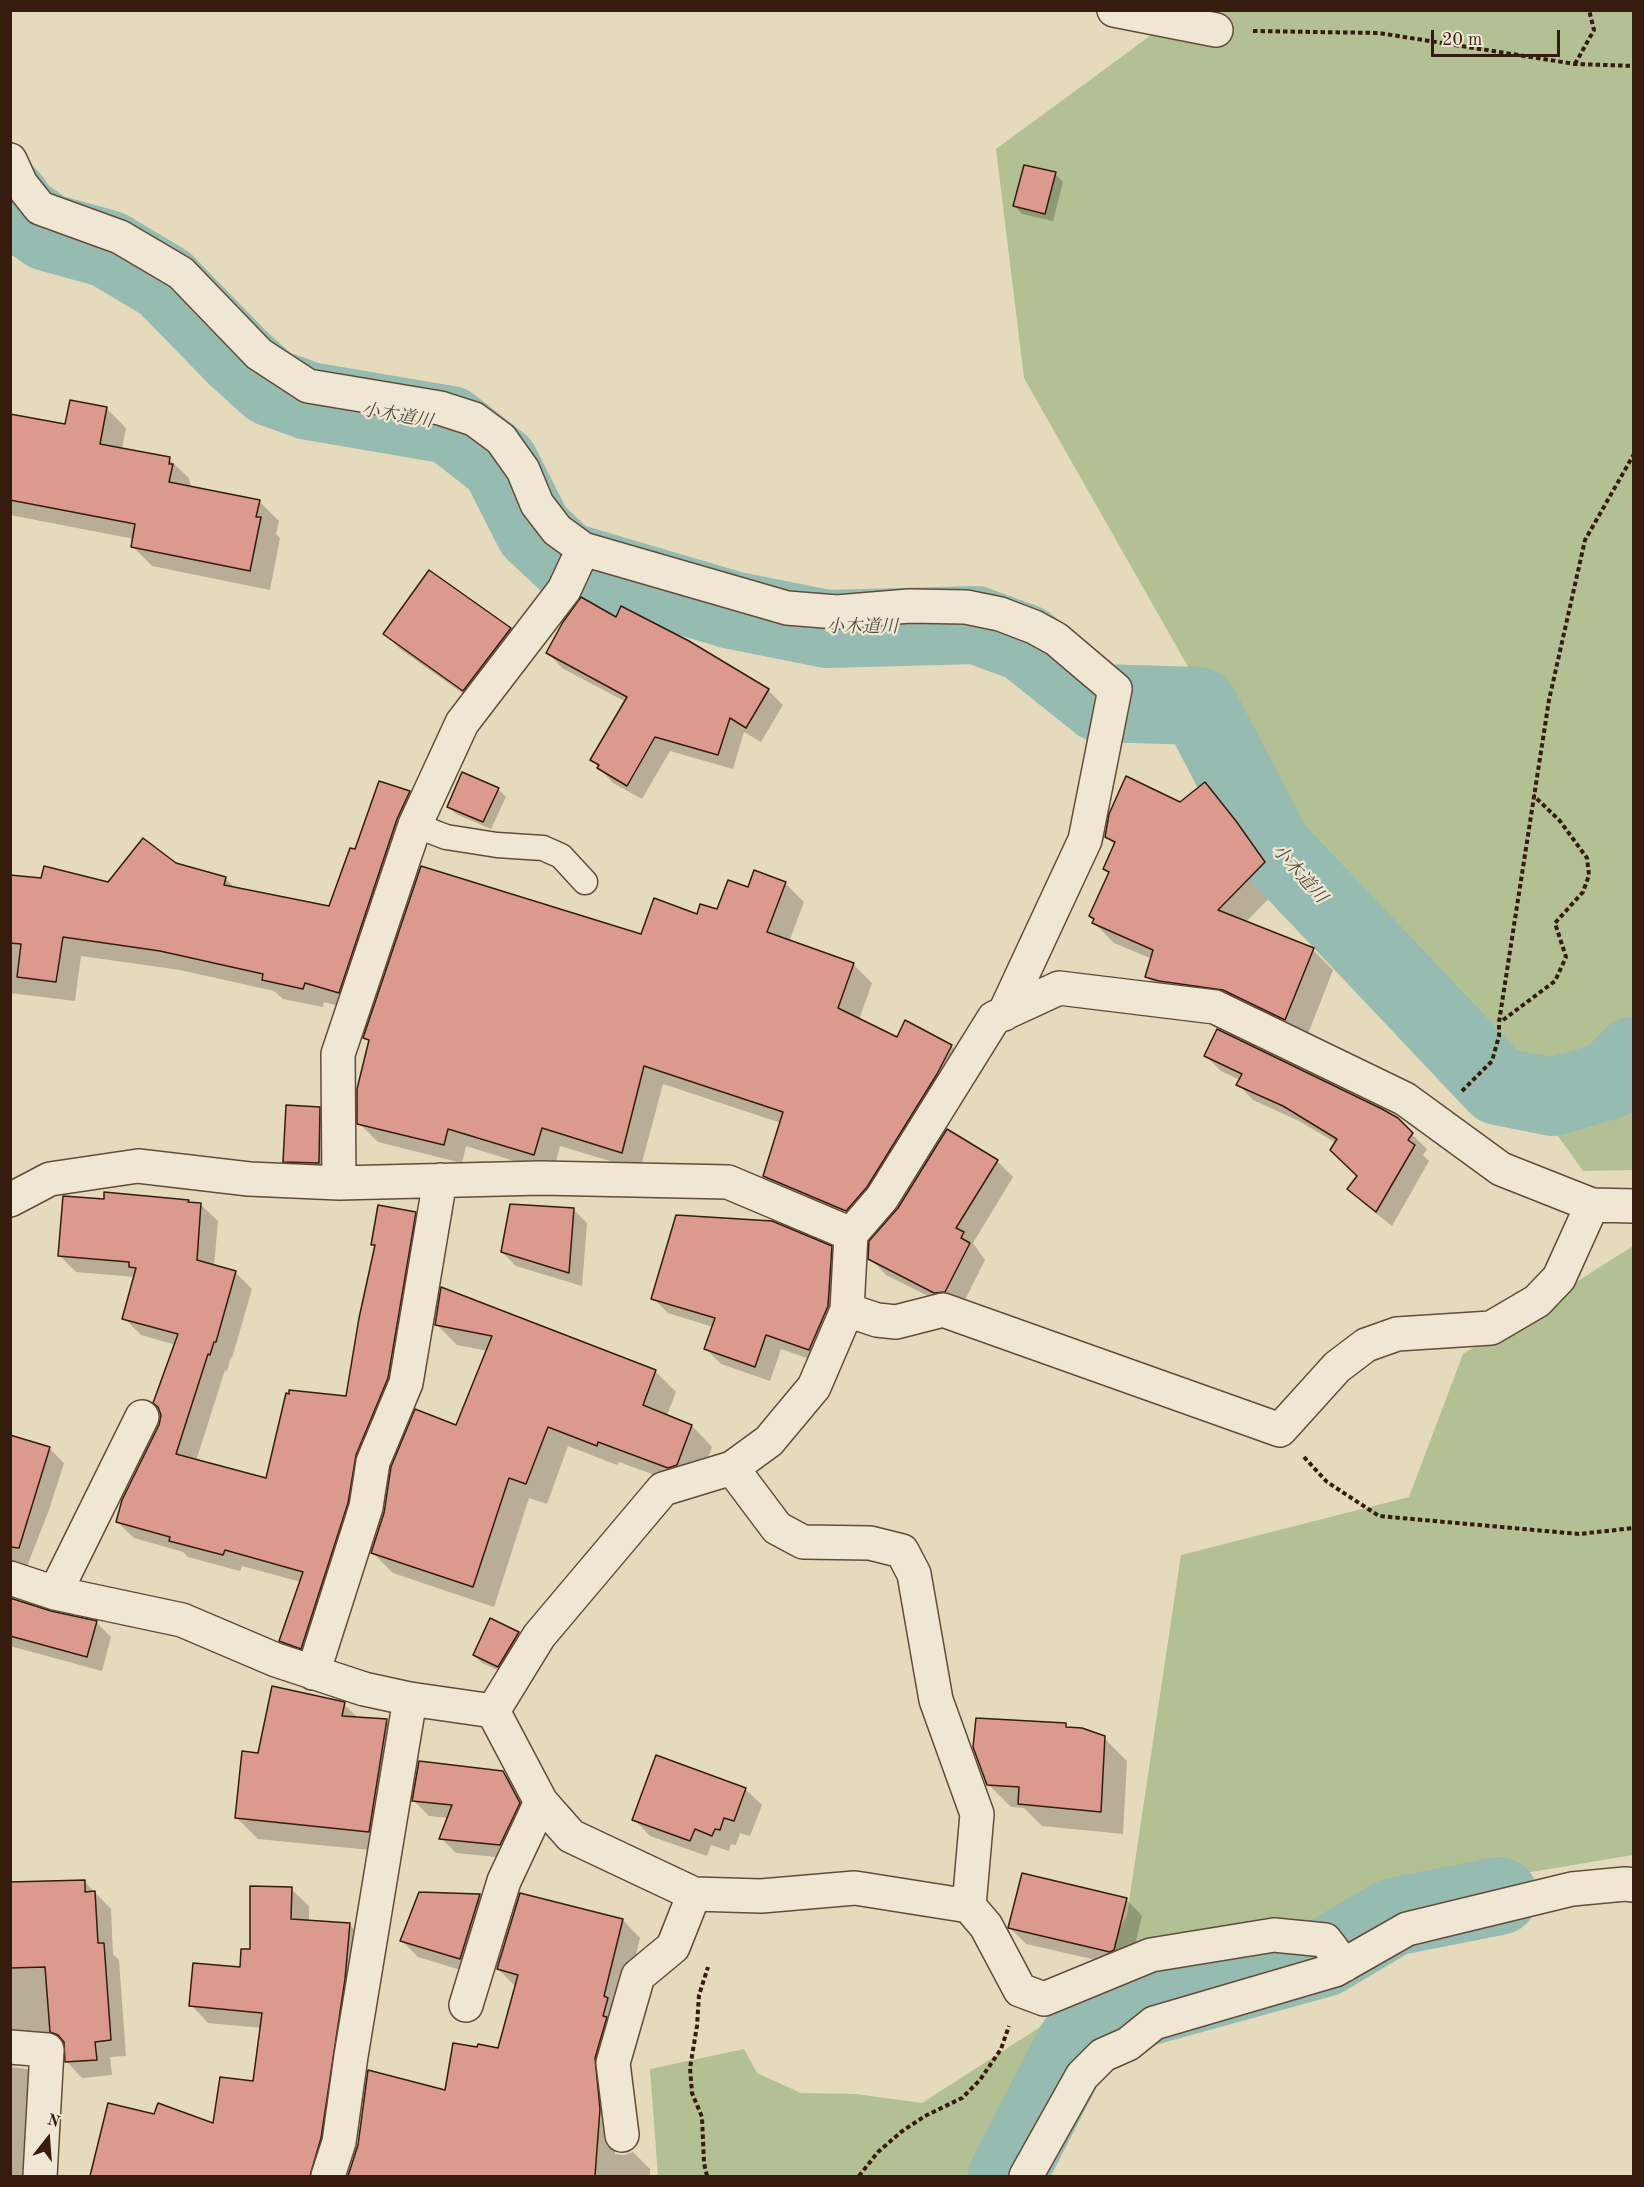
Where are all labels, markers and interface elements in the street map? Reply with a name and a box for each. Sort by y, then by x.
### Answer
scale bar [1434,18,1563,56]
text: 20 m [1442,31,1482,49]
water label: 小木道川 [360,399,434,433]
water label: 小木道川 [826,616,898,638]
water label: 小木道川 [1267,840,1331,908]
north arrow [18,2109,78,2169]
text: N [45,2112,61,2131]

